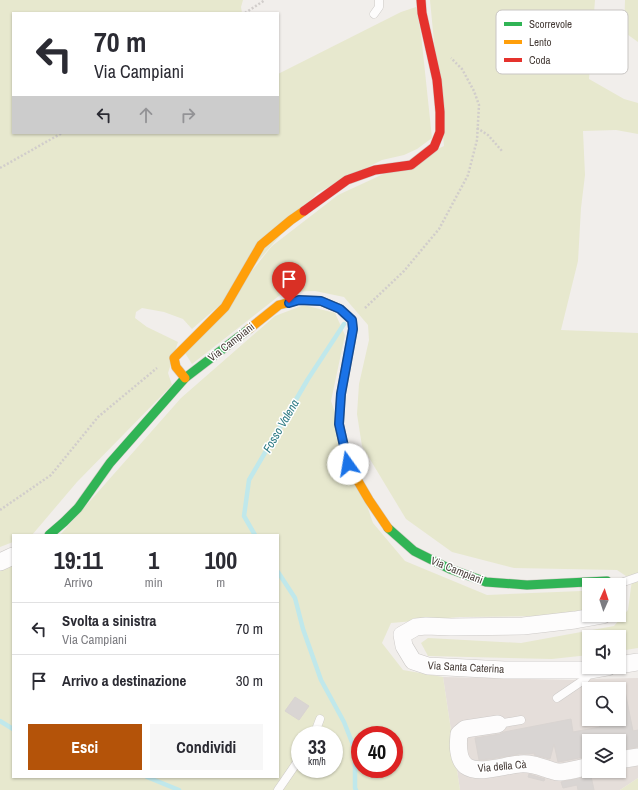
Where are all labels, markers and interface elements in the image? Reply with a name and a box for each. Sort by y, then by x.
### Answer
legend [496,10,628,74]
text: Scorrevole [529,17,572,31]
text: 70 m [94,23,146,61]
icon: left [28,28,80,80]
text: Lento [529,35,552,49]
text: Coda [529,53,551,67]
text: Via Campiani [94,59,184,84]
icon: left [93,104,115,126]
icon: ahead [135,104,157,126]
icon: right [177,104,199,126]
pin [272,262,306,303]
icon: arrive [278,268,300,290]
street label: Via Campiani [205,320,257,364]
water label: Fosso Valena [259,396,303,456]
position arrow [327,443,369,485]
text: 19:11 [54,544,103,576]
text: 1 [148,544,159,576]
text: 100 [204,544,237,576]
street label: Via Campiani [429,553,485,587]
text: Arrivo [64,574,93,591]
text: min [145,574,163,591]
text: m [216,574,225,591]
north arrow [582,578,626,622]
map controls [582,578,626,778]
text: Svolta a sinistra [62,610,156,631]
icon: left [28,618,50,640]
text: 70 m [236,618,263,639]
button: sound [582,630,626,674]
text: Via Campiani [62,631,127,648]
street label: Via Santa Caterina [427,658,505,676]
icon: arrive [28,670,50,692]
text: Arrivo a destinazione [62,670,186,691]
text: 30 m [236,670,263,691]
button: search [582,682,626,726]
button: Esci [28,724,142,770]
button: Condividi [150,724,263,770]
speed limit sign: 40 [351,726,403,778]
text: 33 [308,733,326,760]
button: layers [582,734,626,778]
text: km/h [308,755,326,768]
street label: Via della Cà [477,757,527,775]

